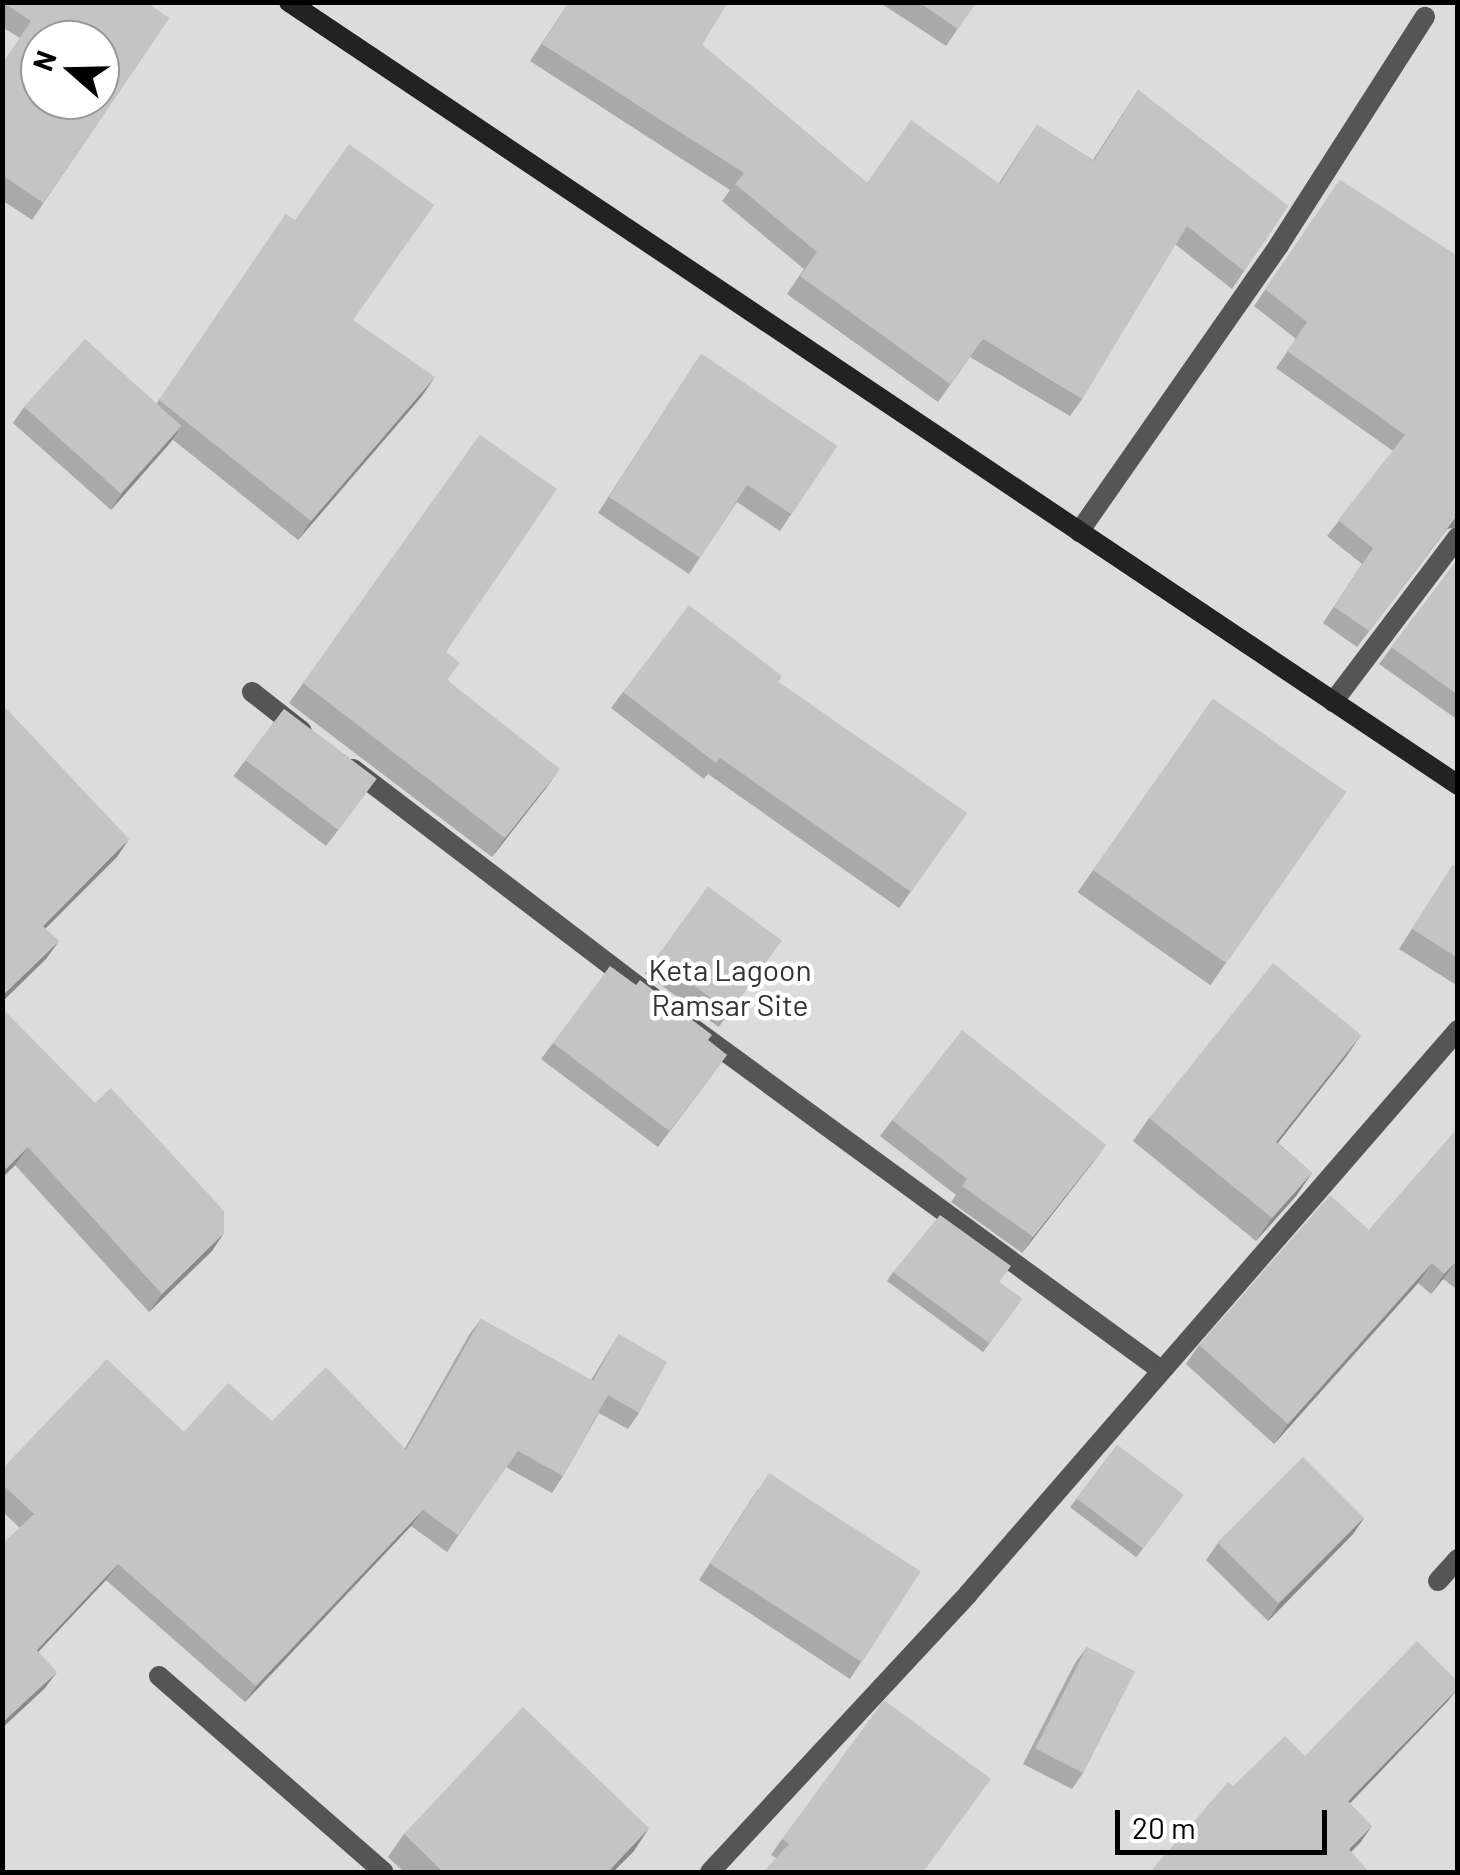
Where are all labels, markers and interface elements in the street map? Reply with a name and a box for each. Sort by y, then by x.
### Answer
north arrow [20,20,120,120]
text: N [25,46,63,75]
park label: Keta Lagoon Ramsar Site [648,951,812,1022]
scale bar [1120,1790,1332,1852]
text: 20 m [1132,1809,1196,1845]

